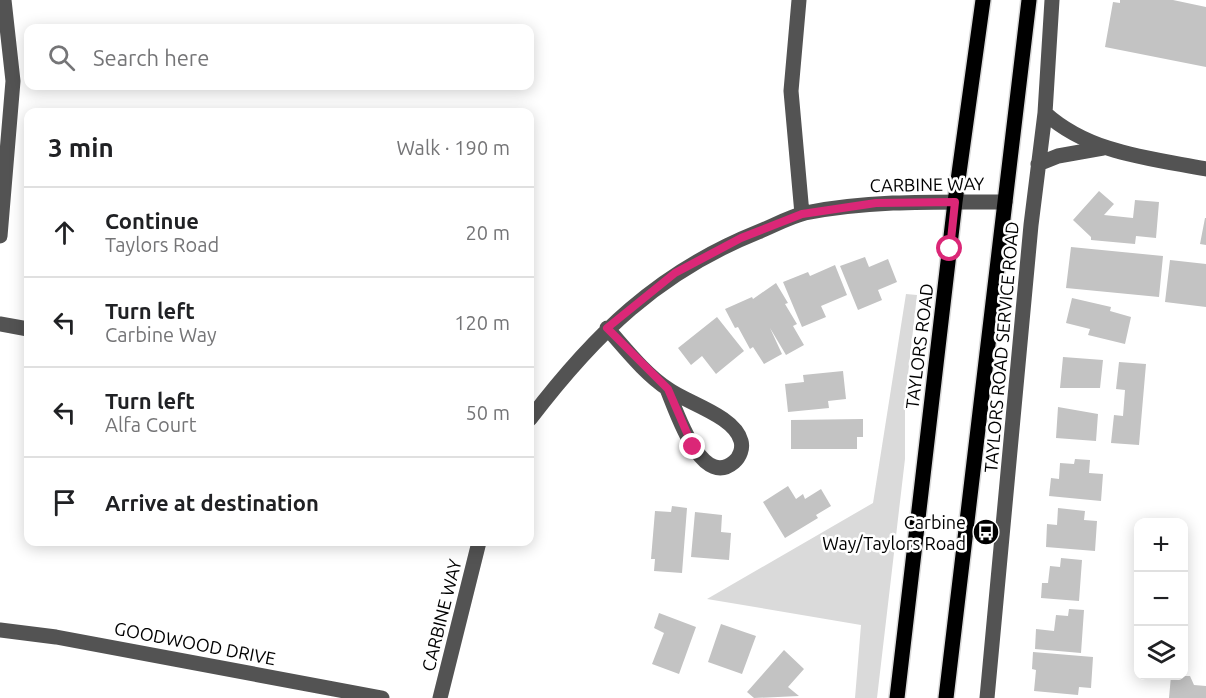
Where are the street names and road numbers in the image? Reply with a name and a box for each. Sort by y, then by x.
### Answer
street label: CARBINE WAY [869,173,985,195]
street label: TAYLORS ROAD SERVICE ROAD [980,221,1022,473]
street label: TAYLORS ROAD [901,282,937,410]
street label: CARBINE WAY [417,556,465,673]
street label: GOODWOOD DRIVE [113,618,277,668]

